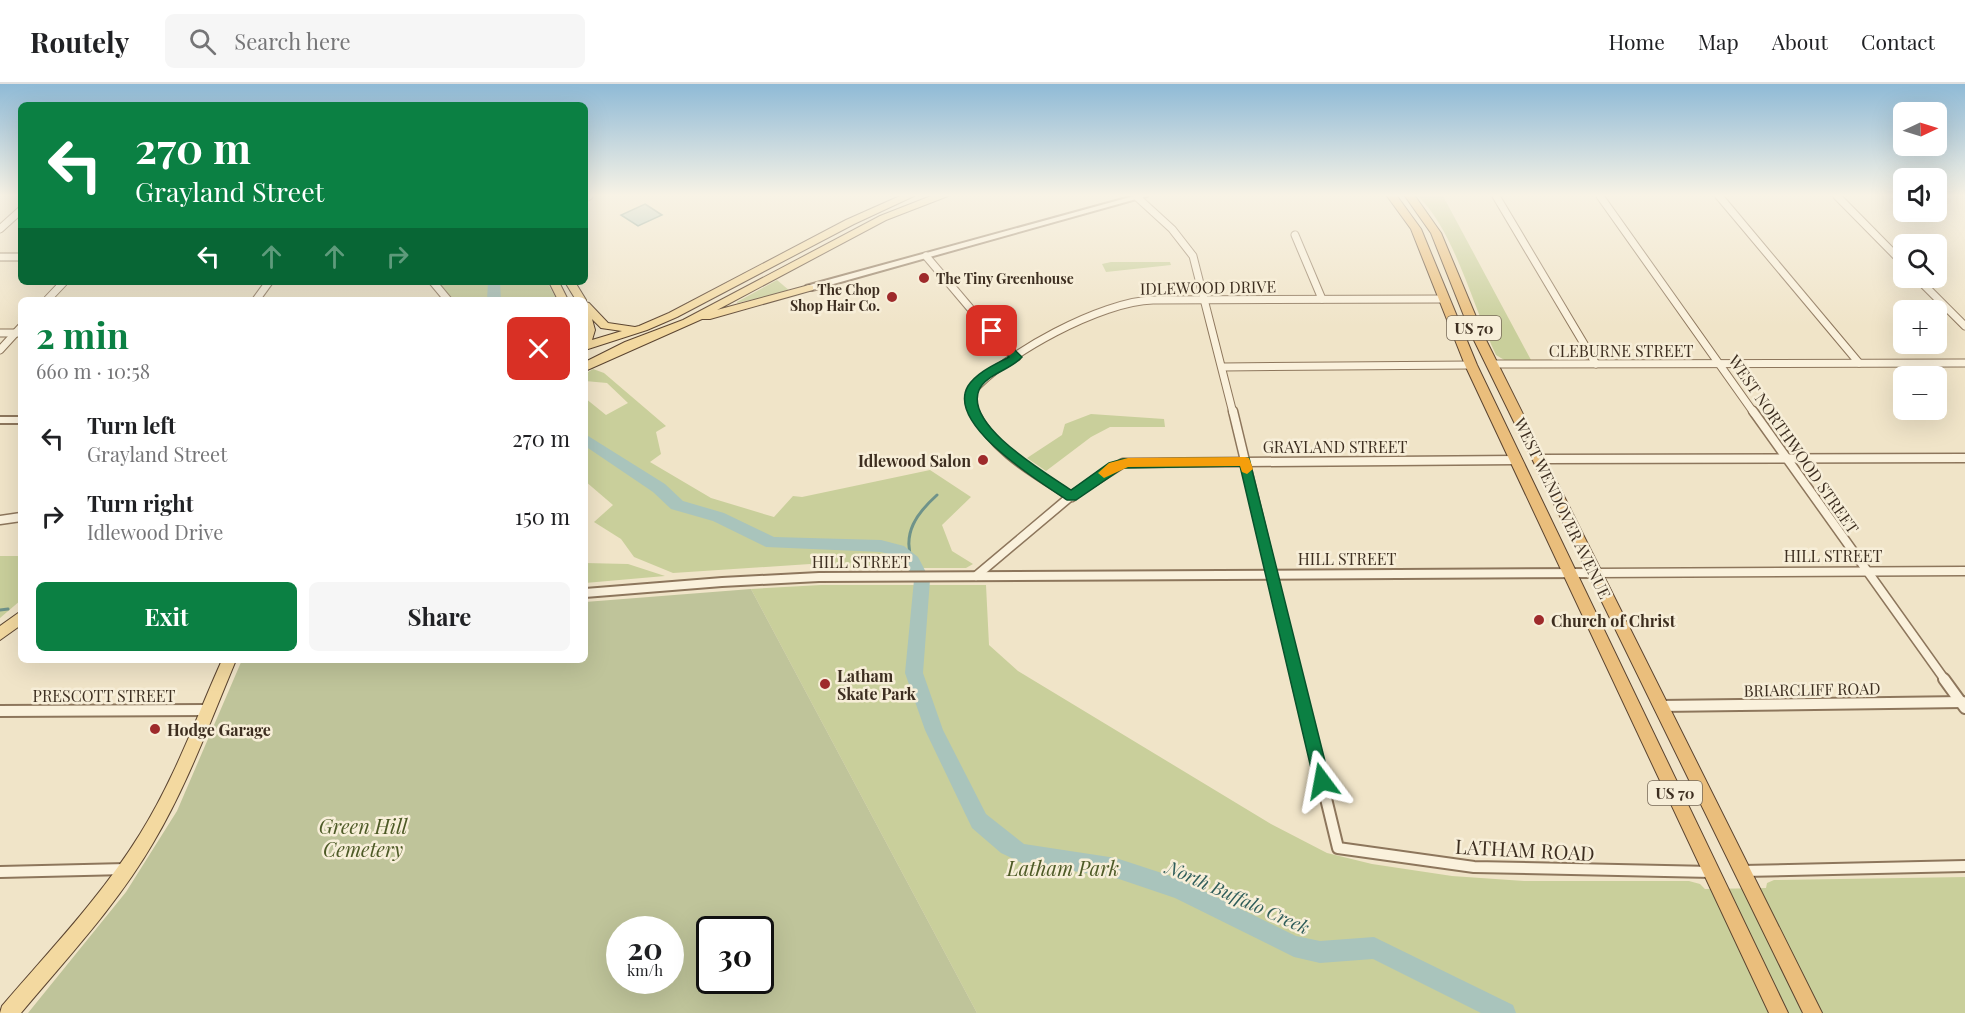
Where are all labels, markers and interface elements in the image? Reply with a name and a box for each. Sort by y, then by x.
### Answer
search box [165,14,585,68]
text: Routely [30,23,129,60]
icon: search [186,25,219,58]
text: Search here [234,26,351,56]
text: Home [1609,27,1665,55]
text: Map [1698,27,1739,55]
text: About [1772,27,1828,55]
text: Contact [1861,27,1935,55]
north arrow [1893,102,1947,156]
map controls [1893,102,1947,420]
text: 270 m [135,119,251,175]
icon: left [36,126,114,204]
button: sound [1893,168,1947,222]
text: Grayland Street [135,173,324,209]
button: search [1893,234,1947,288]
icon: left [192,240,225,273]
icon: ahead [255,240,288,273]
icon: ahead [318,240,351,273]
icon: right [381,240,414,273]
place label: The Tiny Greenhouse [936,269,1074,288]
marker: The Tiny Greenhouse [917,271,931,285]
street label: IDLEWOOD DRIVE [1140,275,1276,299]
place label: The Chop Shop Hair Co. [790,280,880,315]
marker: The Chop Shop Hair Co. [885,290,899,304]
button: + [1893,300,1947,354]
pin [966,305,1017,356]
text: 2 min [36,310,129,358]
icon: arrive [975,314,1008,347]
road number: US 70 [1447,316,1501,340]
button: close [507,317,570,380]
street label: CLEBURNE STREET [1549,340,1693,361]
street label: WEST NORTHWOOD STREET [1724,350,1864,537]
text: 660 m · 10:58 [36,357,150,384]
button: − [1893,366,1947,420]
text: Turn left [87,410,176,440]
street label: WEST WENDOVER AVENUE [1509,413,1616,602]
icon: left [36,422,69,455]
text: 270 m [512,423,570,453]
street label: GRAYLAND STREET [1263,436,1407,457]
text: Grayland Street [87,440,227,467]
place label: Idlewood Salon [858,450,971,471]
marker: Idlewood Salon [976,453,990,467]
text: Turn right [87,488,193,518]
icon: right [36,500,69,533]
text: 150 m [515,501,570,531]
text: Idlewood Drive [87,518,223,545]
street label: HILL STREET [1784,545,1882,566]
street label: HILL STREET [1298,548,1396,569]
street label: HILL STREET [812,551,910,572]
button: Exit [36,582,297,651]
button: Share [309,582,570,651]
place label: Church of Christ [1551,610,1676,631]
marker: Church of Christ [1532,613,1546,627]
place label: Latham Skate Park [837,665,917,704]
marker: Latham Skate Park [818,677,832,691]
street label: BRIARCLIFF ROAD [1743,677,1881,701]
street label: PRESCOTT STREET [33,685,175,706]
place label: Hodge Garage [167,719,271,740]
marker: Hodge Garage [148,722,162,736]
position arrow [1290,749,1354,813]
road number: US 70 [1648,781,1702,805]
park label: Green Hill Cemetery [319,812,409,862]
street label: LATHAM ROAD [1455,832,1595,866]
park label: Latham Park [1006,854,1119,881]
water label: North Buffalo Creek [1161,854,1313,939]
speed limit sign: 30 [696,916,774,994]
text: 20 [627,928,663,968]
text: km/h [627,960,663,980]

